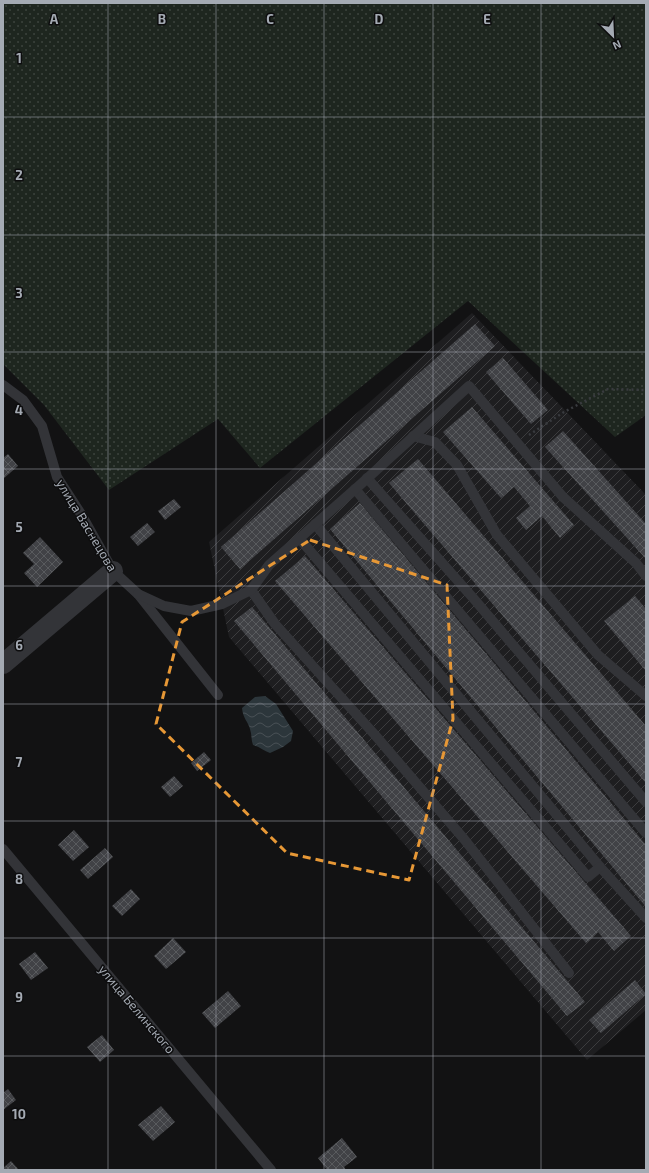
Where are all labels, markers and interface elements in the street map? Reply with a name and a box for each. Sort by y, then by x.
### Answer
text: A [50,11,59,27]
text: B [158,11,166,27]
text: C [266,11,274,27]
text: D [375,11,384,27]
text: E [483,11,491,27]
north arrow [593,16,633,56]
text: N [611,38,624,53]
text: 1 [16,50,22,66]
text: 2 [15,167,23,183]
text: 3 [15,285,23,301]
text: 4 [15,402,23,418]
street label: улица Васнецова [53,476,121,574]
text: 5 [15,519,23,535]
text: 6 [15,637,23,653]
text: 7 [16,754,23,770]
text: 8 [15,871,23,887]
street label: улица Белинского [95,962,179,1056]
text: 9 [15,989,23,1005]
text: 10 [12,1106,26,1122]

